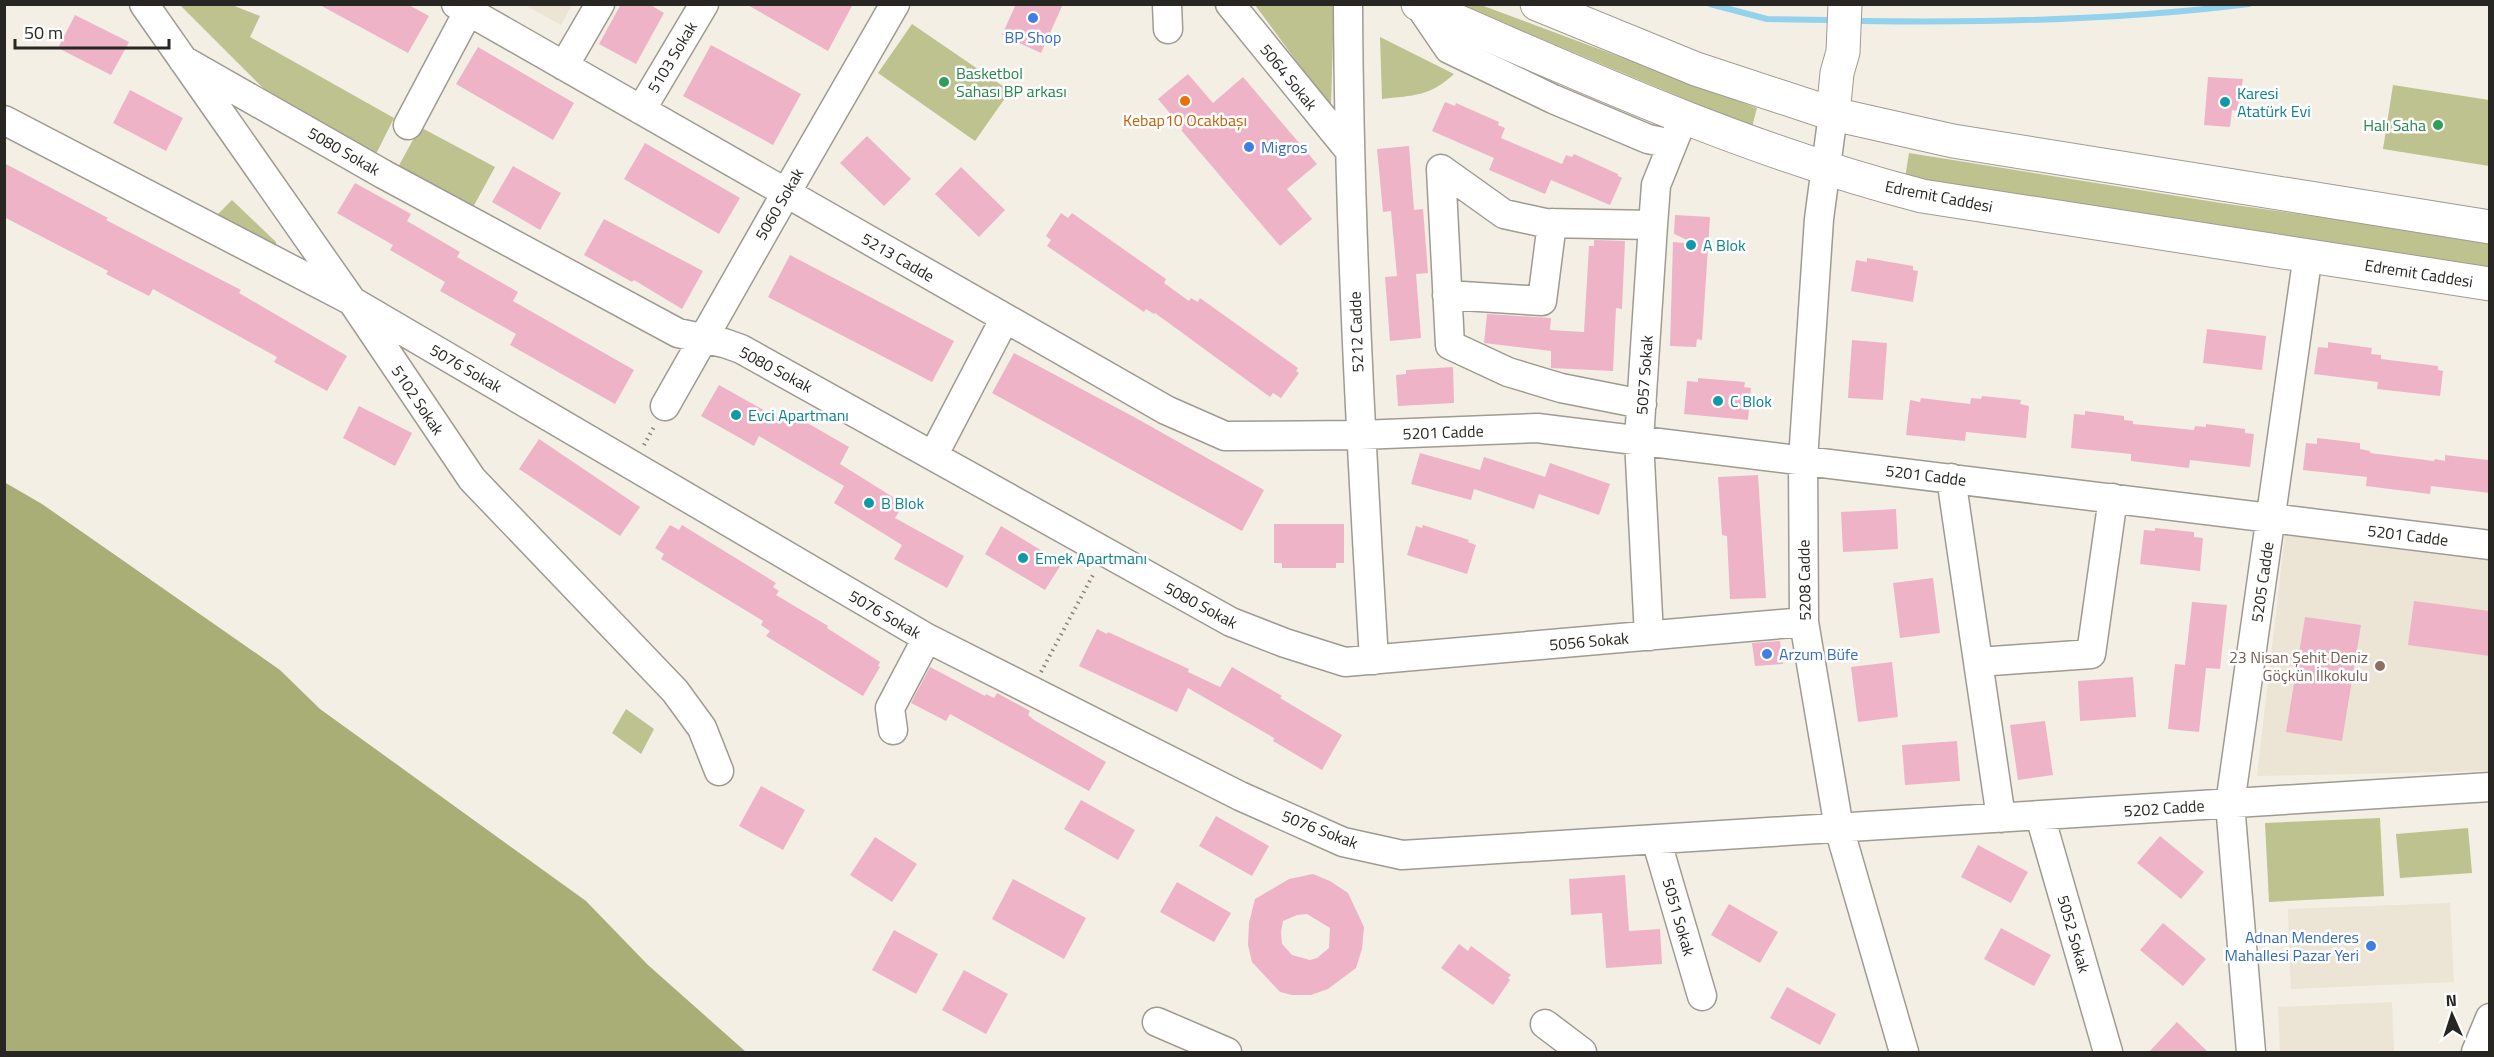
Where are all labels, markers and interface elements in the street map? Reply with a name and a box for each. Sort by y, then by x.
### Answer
marker: BP Shop [1026,11,1040,25]
scale bar [15,12,170,50]
street label: 5103 Sokak [641,16,703,97]
text: 50 m [24,19,63,46]
place label: BP Shop [1004,25,1062,49]
street label: 5064 Sokak [1255,38,1324,116]
place label: Basketbol Sahası BP arkası [956,61,1067,103]
marker: Basketbol Sahası BP arkası [937,75,951,89]
place label: Karesi Atatürk Evi [2237,81,2311,123]
marker: Kebap10 Ocakbaşı [1178,94,1192,108]
marker: Karesi Atatürk Evi [2218,95,2232,109]
place label: Kebap10 Ocakbaşı [1123,108,1247,132]
place label: Halı Saha [2363,113,2426,137]
marker: Halı Saha [2431,118,2445,132]
street label: 5080 Sokak [303,121,385,182]
place label: Migros [1261,135,1307,159]
marker: Migros [1242,140,1256,154]
street label: 5060 Sokak [749,163,810,245]
street label: Edremit Caddesi [1883,174,1995,218]
street label: 5213 Cadde [857,226,939,288]
place label: A Blok [1703,233,1746,257]
marker: A Blok [1684,238,1698,252]
street label: Edremit Caddesi [2363,253,2475,293]
street label: 5212 Cadde [1343,291,1369,373]
street label: 5057 Sokak [1629,334,1659,416]
street label: 5076 Sokak [425,338,507,399]
street label: 5080 Sokak [735,340,817,398]
street label: 5102 Sokak [386,360,450,440]
place label: C Blok [1730,389,1772,413]
marker: C Blok [1711,394,1725,408]
place label: Evci Apartmanı [748,403,849,427]
marker: Evci Apartmanı [729,408,743,422]
street label: 5201 Cadde [1402,419,1484,445]
street label: 5201 Cadde [1884,458,1968,492]
place label: B Blok [881,491,924,515]
marker: B Blok [862,496,876,510]
street label: 5201 Cadde [2366,518,2450,552]
street label: 5208 Cadde [1791,539,1817,621]
street label: 5205 Cadde [2244,540,2280,624]
place label: Emek Apartmanı [1035,546,1147,570]
marker: Emek Apartmanı [1016,551,1030,565]
street label: 5080 Sokak [1160,576,1242,634]
street label: 5076 Sokak [844,584,926,645]
street label: 5056 Sokak [1548,626,1630,656]
place label: Arzum Büfe [1779,642,1858,666]
place label: 23 Nisan Şehit Deniz Göçkün İlkokulu [2229,645,2368,687]
marker: Arzum Büfe [1760,647,1774,661]
marker: 23 Nisan Şehit Deniz Göçkün İlkokulu [2373,659,2387,673]
street label: 5202 Cadde [2123,793,2205,823]
street label: 5076 Sokak [1278,804,1362,855]
street label: 5051 Sokak [1656,875,1702,959]
street label: 5052 Sokak [2051,892,2097,976]
place label: Adnan Menderes Mahallesi Pazar Yeri [2225,925,2359,967]
marker: Adnan Menderes Mahallesi Pazar Yeri [2364,939,2378,953]
north arrow [2422,985,2482,1045]
text: N [2445,988,2457,1012]

